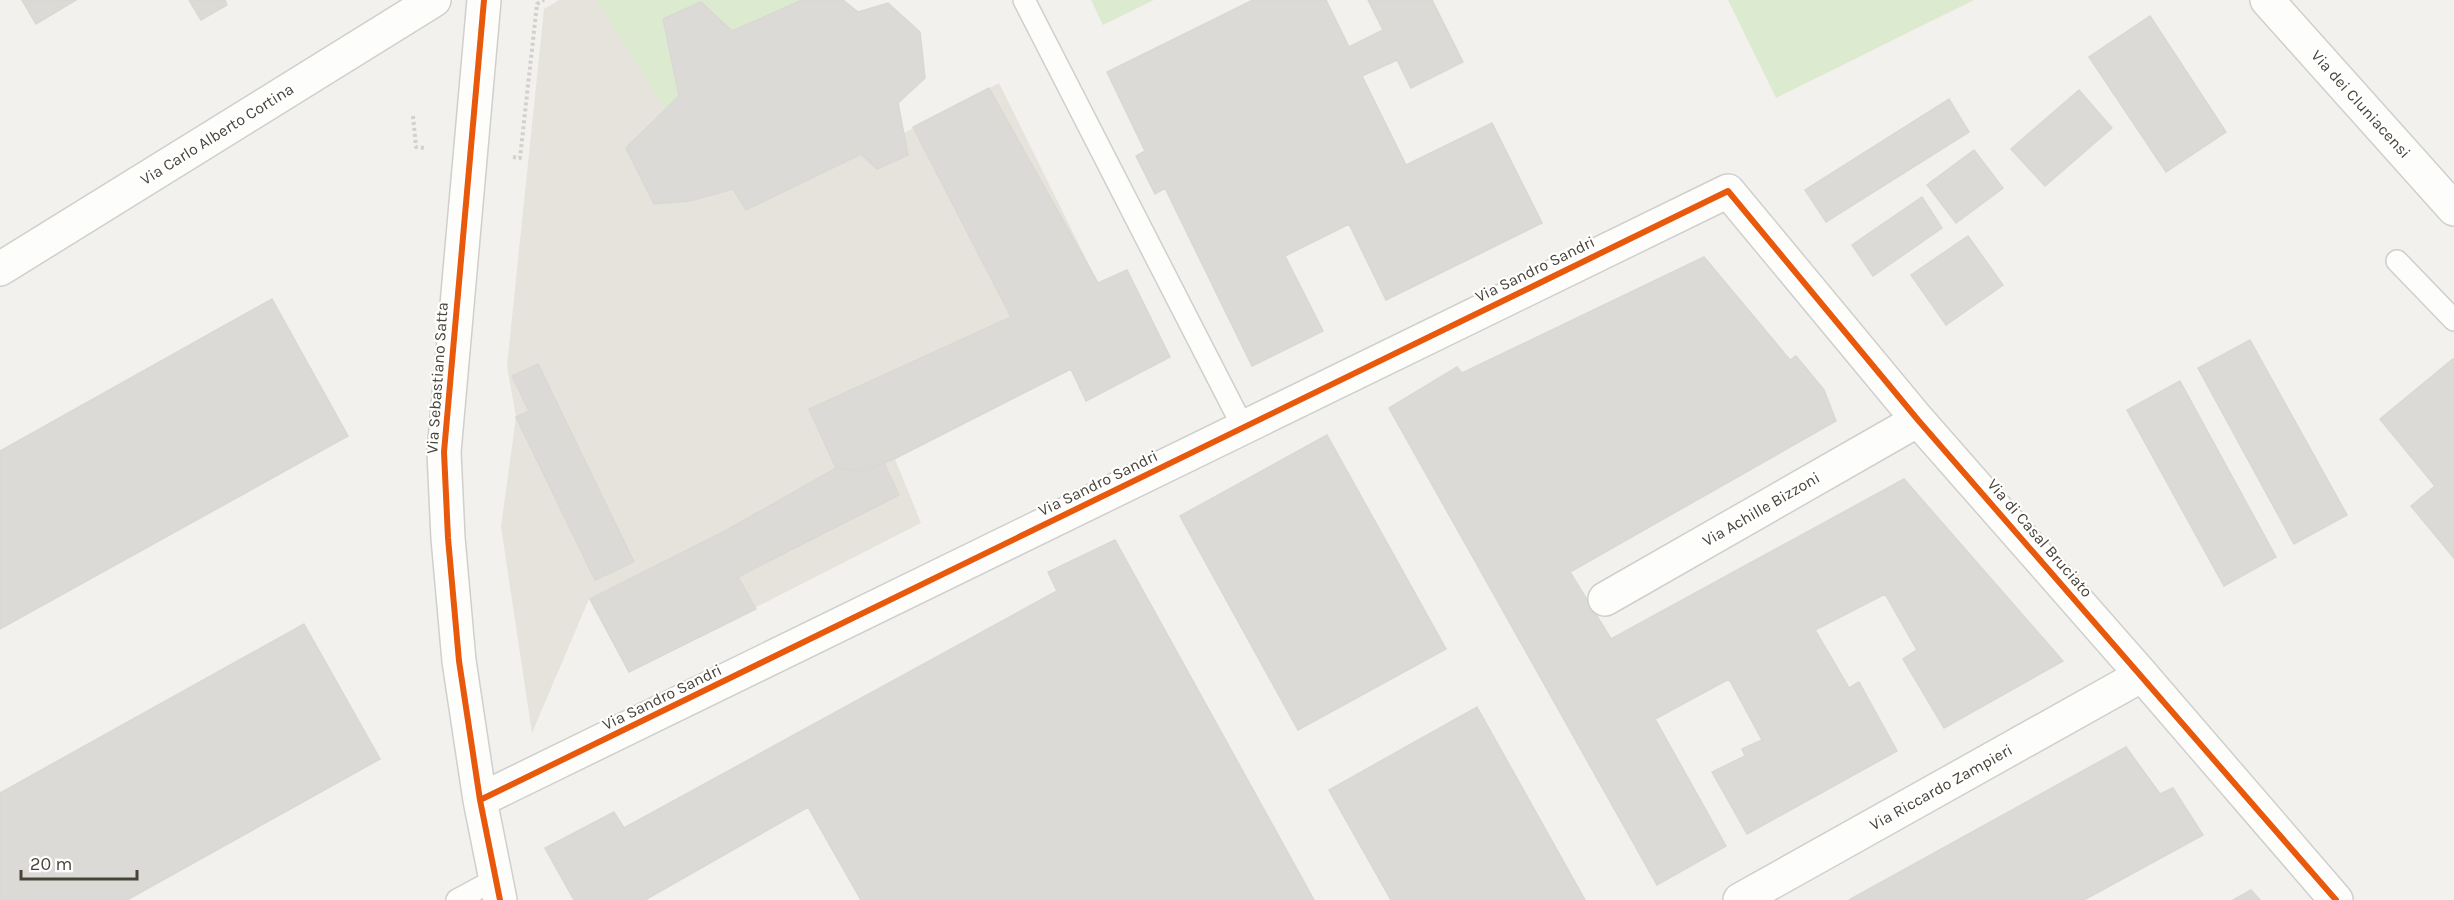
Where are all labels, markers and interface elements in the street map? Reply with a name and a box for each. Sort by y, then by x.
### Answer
street label: Via dei Cluniacensi [2307,46,2415,162]
street label: Via Carlo Alberto Cortina [137,79,297,189]
street label: Via Sandro Sandri [1472,232,1598,306]
street label: Via Sebastiano Satta [422,301,452,455]
street label: Via Sandro Sandri [1035,446,1161,520]
street label: Via Achille Bizzoni [1699,468,1823,550]
street label: Via di Casal Bruciato [1983,475,2097,601]
street label: Via Sandro Sandri [599,660,725,734]
street label: Via Riccardo Zampieri [1866,740,2016,834]
scale bar [21,843,136,881]
text: 20 m [30,853,72,875]

